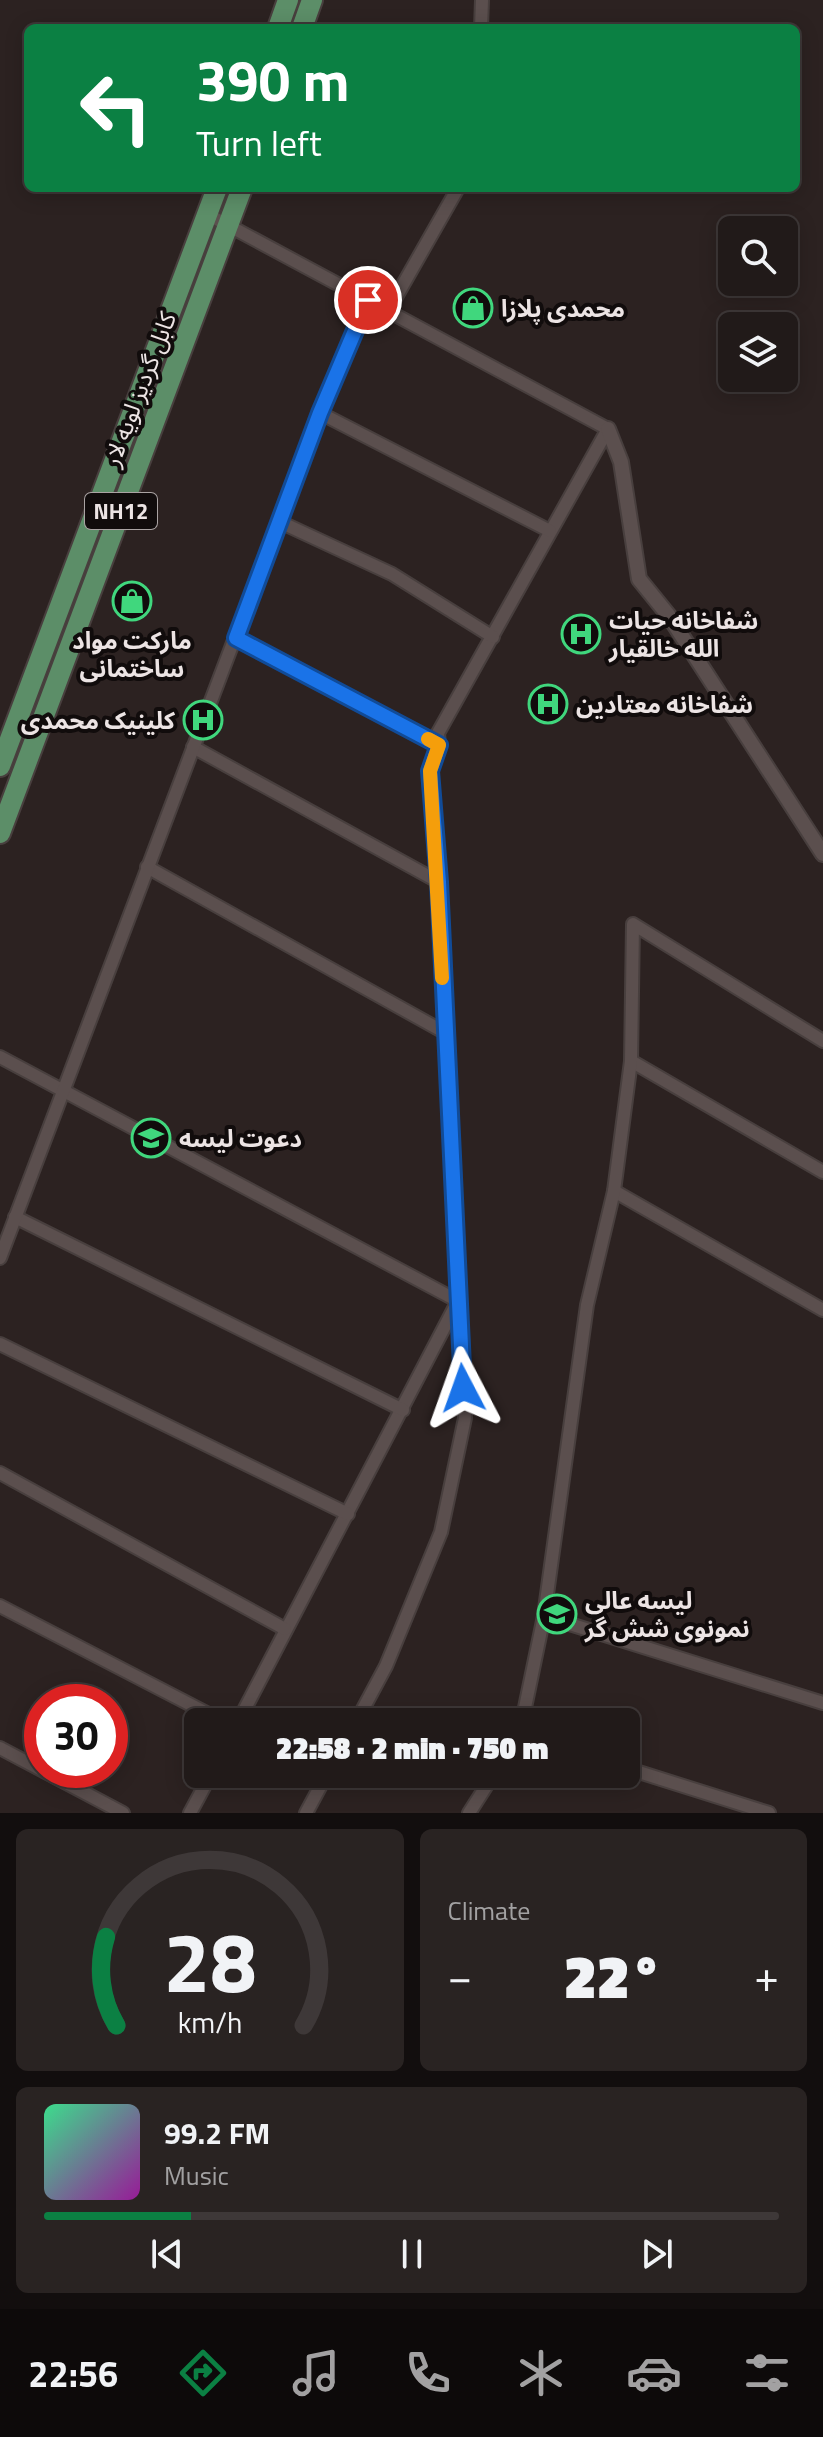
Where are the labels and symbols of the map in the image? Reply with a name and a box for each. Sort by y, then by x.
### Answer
pin [334,266,402,334]
shop icon: محمدی پلازا [452,287,494,329]
place label: محمدی پلازا [501,290,625,326]
street label: کابل گردیز لویه لار [93,306,185,472]
road number: NH12 [85,493,157,529]
shop icon: مارکت مواد ساختمانی [111,580,153,622]
place label: شفاخانه حیات الله خالقیار [608,602,758,666]
hospital icon: شفاخانه حیات الله خالقیار [560,613,602,655]
place label: مارکت مواد ساختمانی [72,622,192,686]
hospital icon: شفاخانه معتادین [527,683,569,725]
place label: شفاخانه معتادین [576,686,753,722]
hospital icon: کلینیک محمدی [182,699,224,741]
place label: کلینیک محمدی [21,702,176,738]
school or university icon: دعوت لیسه [130,1117,172,1159]
place label: دعوت لیسه [179,1120,302,1156]
position arrow [421,1346,505,1430]
place label: لیسه عالی نمونوی شش گر [584,1582,750,1646]
school or university icon: لیسه عالی نمونوی شش گر [536,1593,578,1635]
speed limit sign: 30 [24,1684,128,1788]

